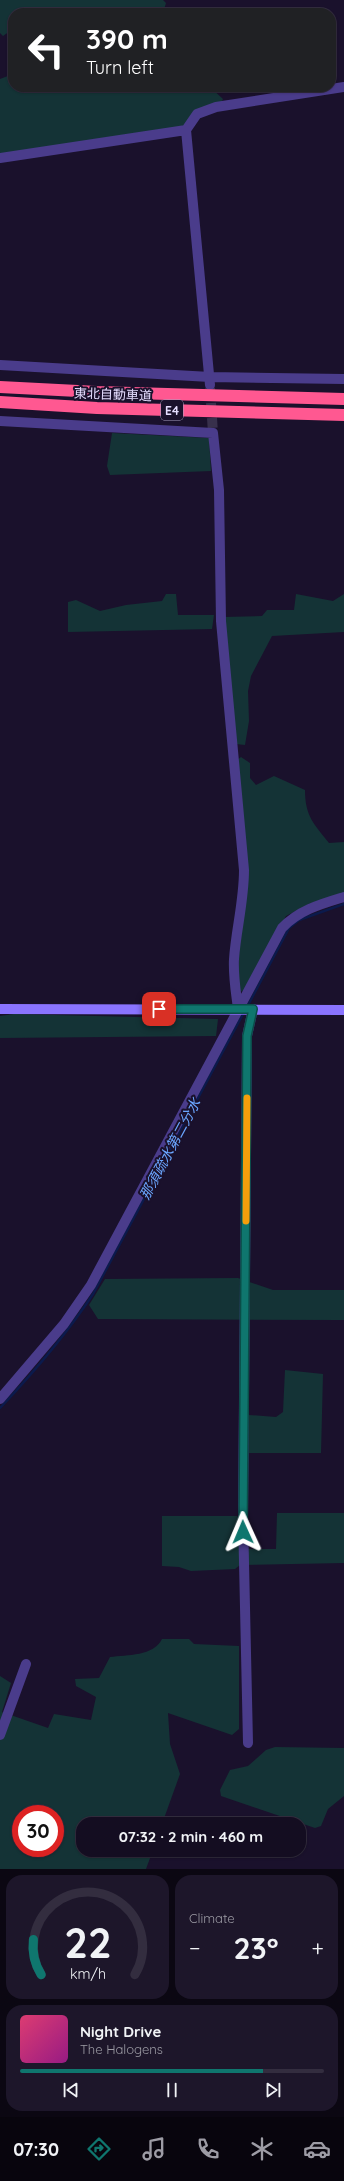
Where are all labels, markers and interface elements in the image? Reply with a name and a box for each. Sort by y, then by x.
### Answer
text: 390 m [86,21,168,56]
icon: left [20,24,72,76]
text: Turn left [86,56,154,79]
street label: 東北自動車道 [74,385,152,403]
road number: E4 [161,400,183,420]
pin [142,992,176,1026]
icon: arrive [148,998,170,1020]
water label: 那須疏水第二分水 [136,1094,205,1203]
position arrow [222,1511,264,1553]
speed limit sign: 30 [12,1805,64,1857]
text: 07:32 · 2 min · 460 m [119,1827,263,1846]
text: Climate [189,1910,235,1926]
text: 22 [64,1916,111,1968]
text: 23° [234,1929,279,1967]
text: − [189,1934,200,1962]
text: + [312,1934,324,1962]
text: km/h [69,1965,106,1983]
text: Night Drive [80,2022,161,2041]
text: The Halogens [80,2041,163,2057]
icon: previous [60,2079,82,2101]
icon: pause [161,2079,183,2101]
icon: next [262,2079,284,2101]
icon: directions [85,2135,113,2163]
icon: music [140,2135,168,2163]
icon: phone [194,2135,222,2163]
icon: climate [248,2135,276,2163]
icon: car [303,2135,331,2163]
text: 07:30 [13,2138,59,2161]

